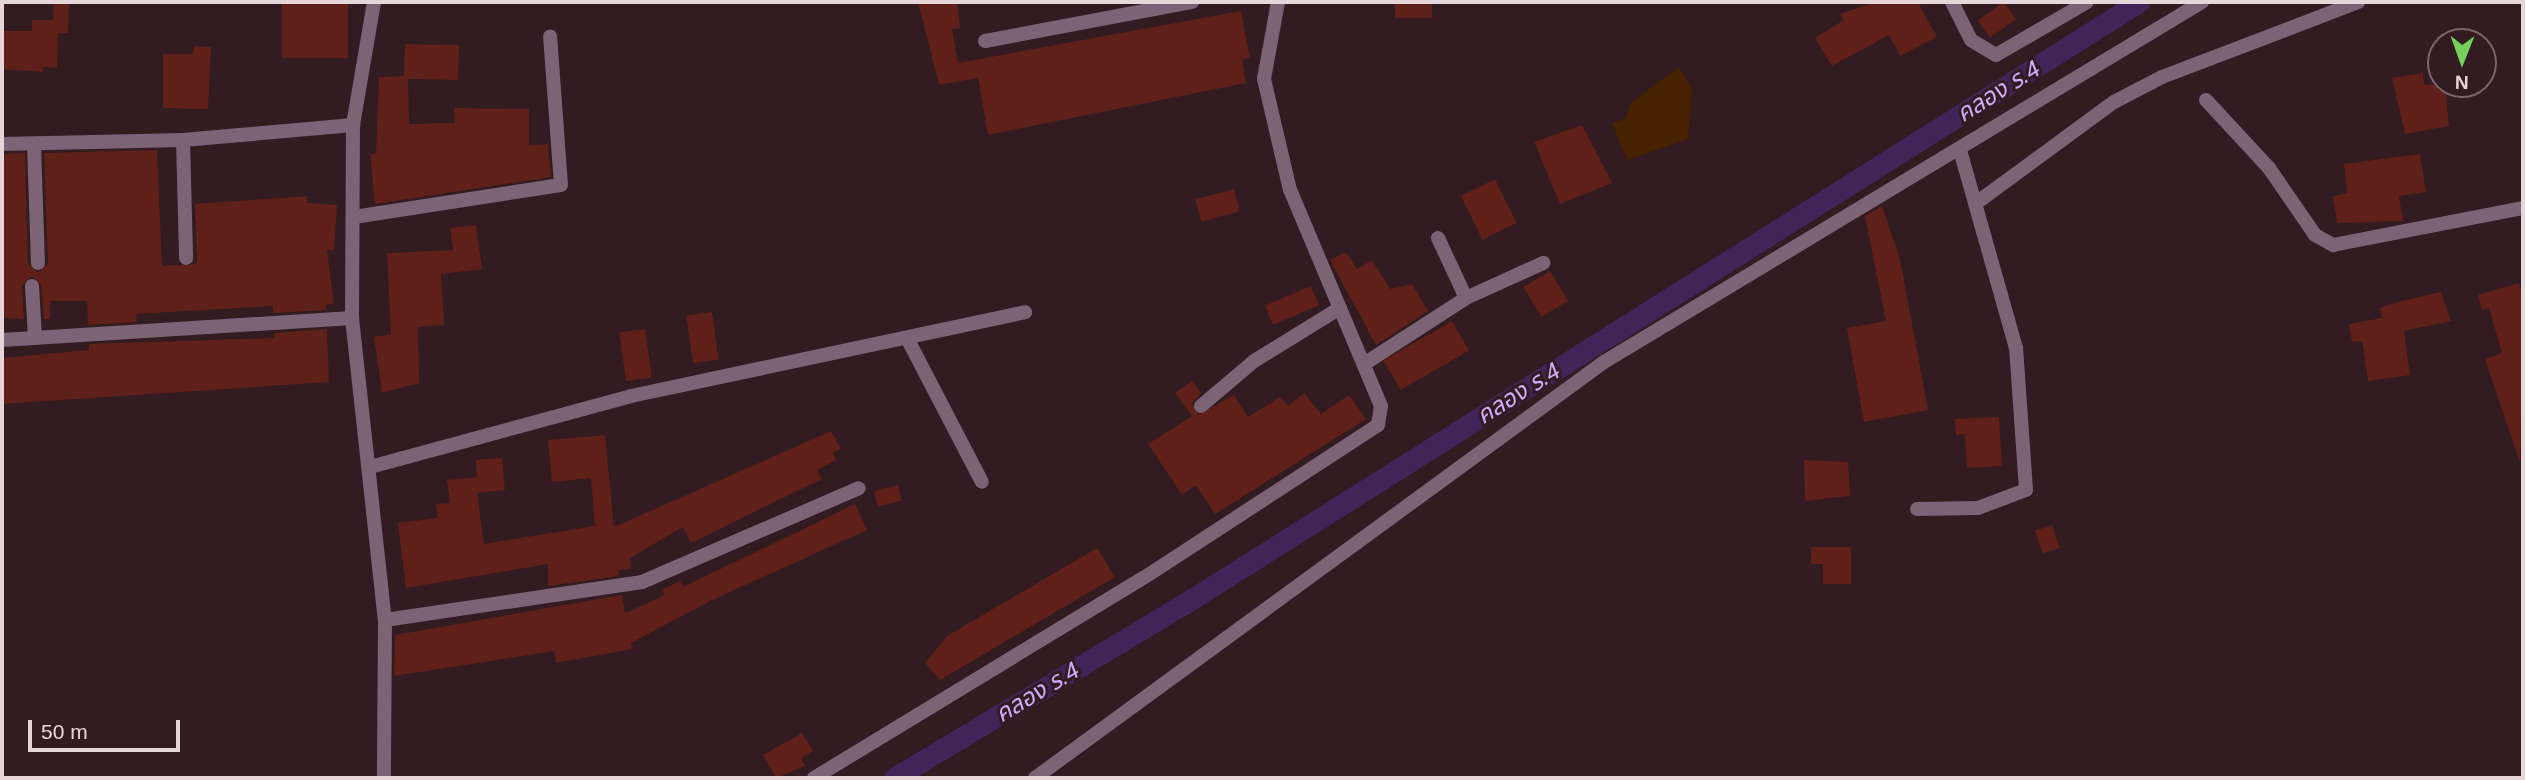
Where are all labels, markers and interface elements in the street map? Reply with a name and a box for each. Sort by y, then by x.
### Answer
north arrow [2427,28,2497,98]
water label: คลอง ร.4 [1951,54,2045,128]
text: N [2455,72,2469,93]
water label: คลอง ร.4 [1471,356,1565,430]
water label: คลอง ร.4 [990,656,1084,728]
scale bar [32,706,184,750]
text: 50 m [41,720,88,743]

